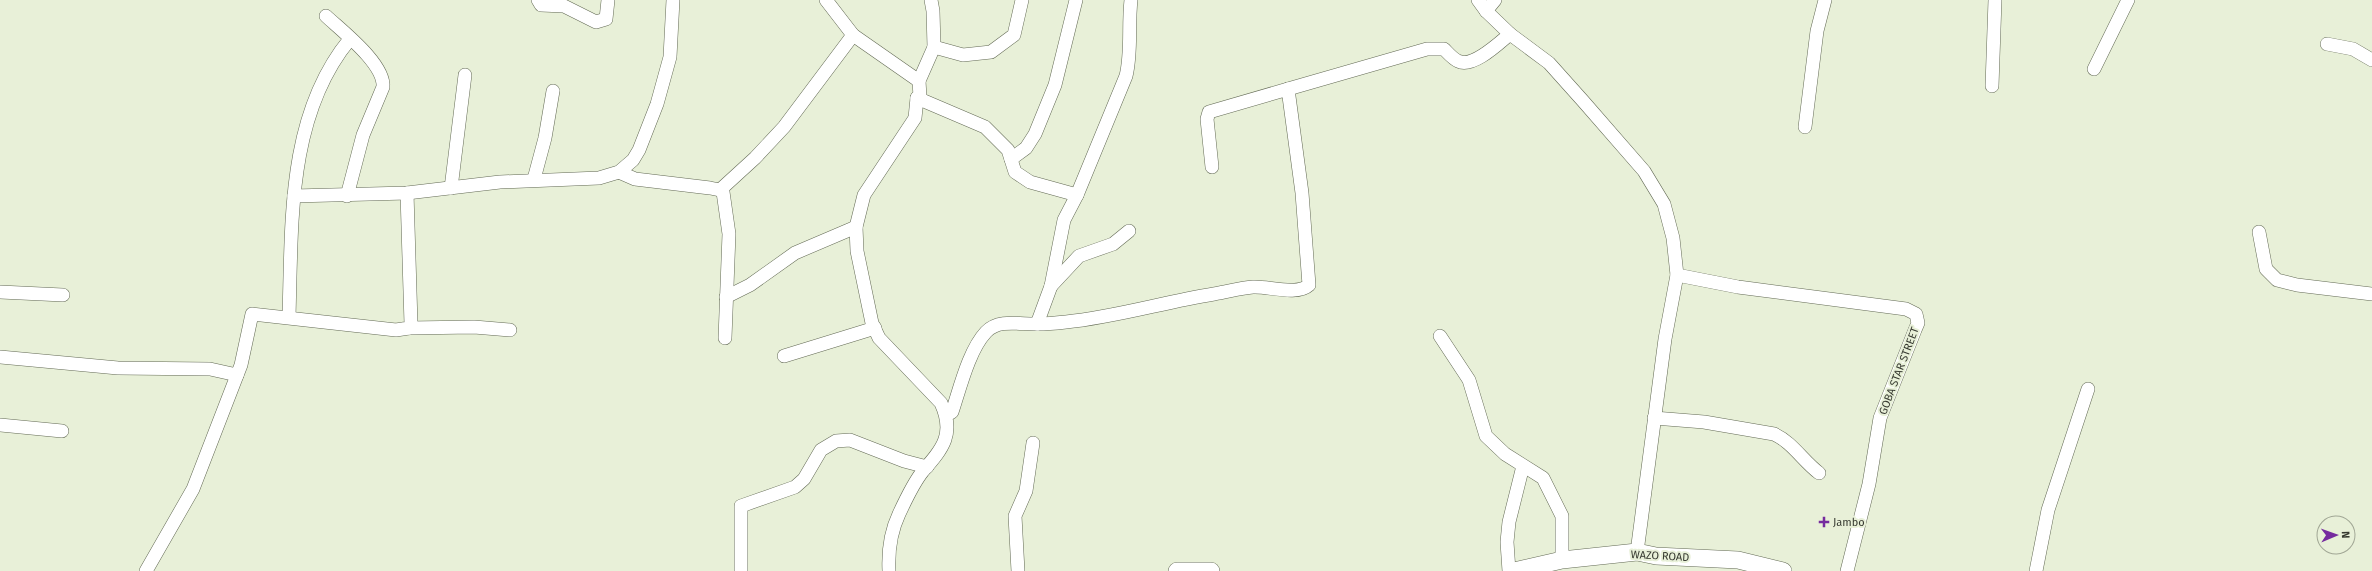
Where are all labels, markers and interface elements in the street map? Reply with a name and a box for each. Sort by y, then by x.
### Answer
street label: GOBA STAR STREET [1876,325,1922,417]
north arrow [2316,515,2356,555]
marker: Jambo [1818,516,1830,528]
place label: Jambo [1833,516,1865,529]
text: N [2339,531,2352,539]
street label: WAZO ROAD [1630,548,1690,564]

